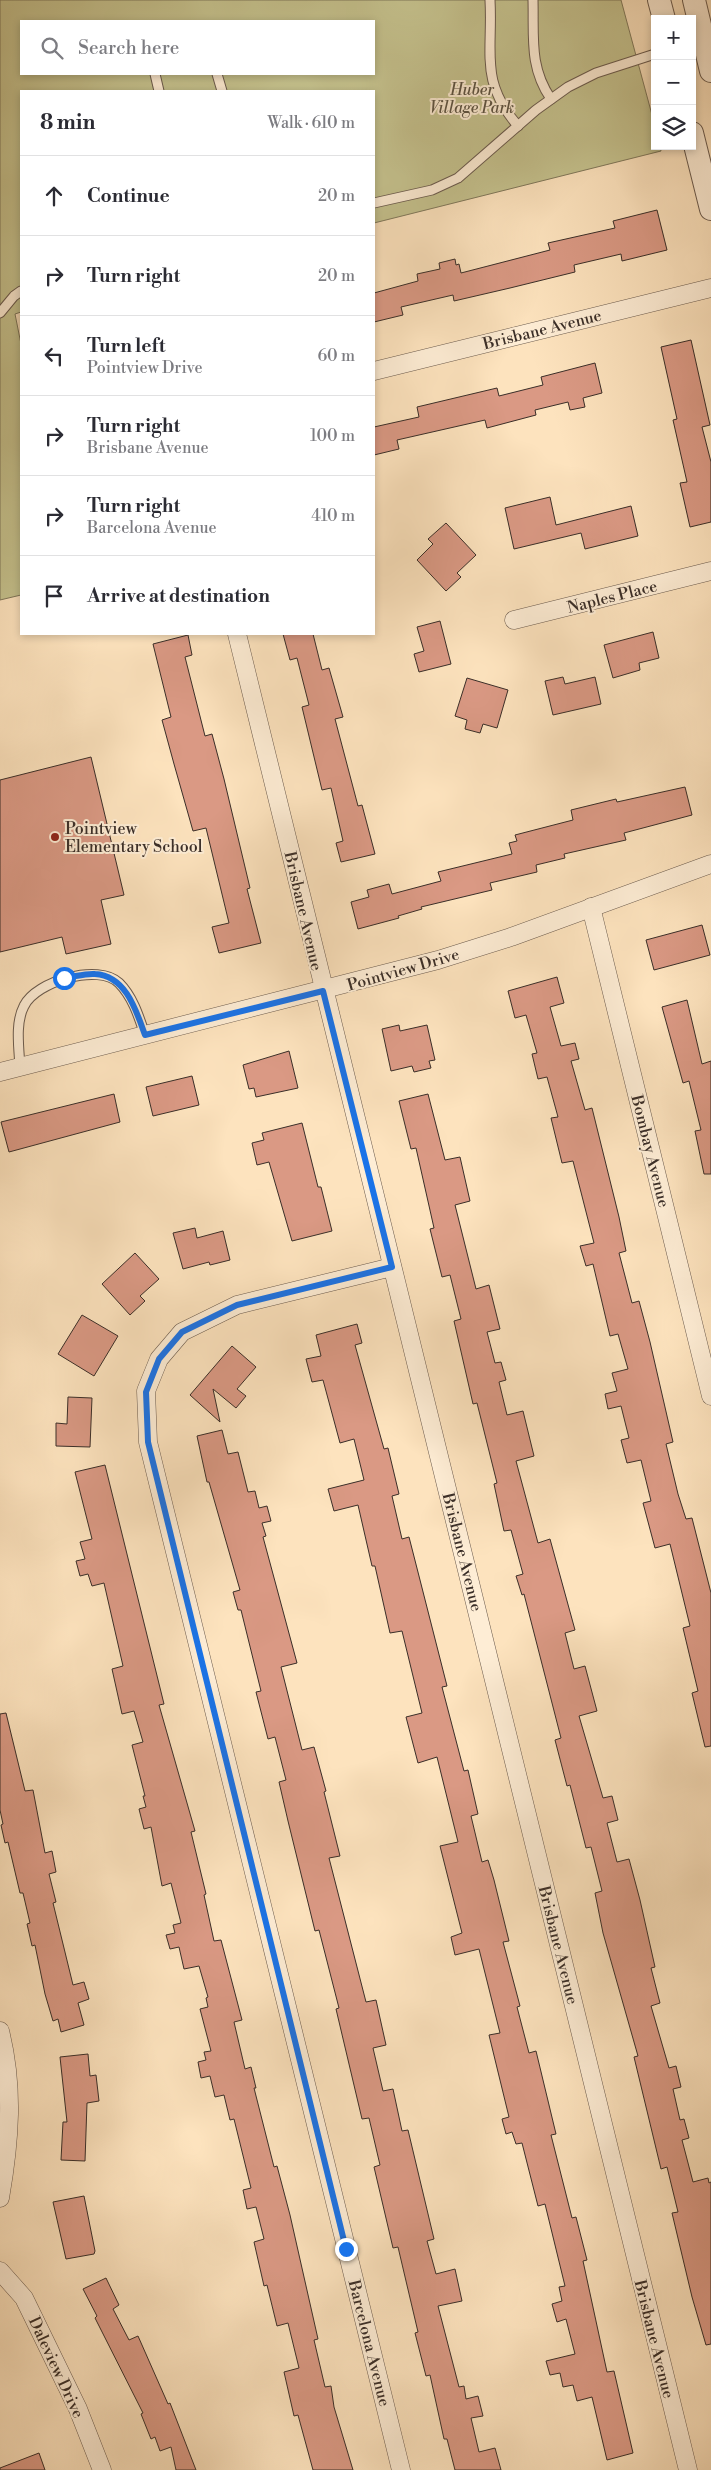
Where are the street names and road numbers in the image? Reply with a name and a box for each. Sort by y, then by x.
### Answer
street label: Brisbane Avenue [480,306,604,355]
street label: Naples Place [565,576,659,618]
street label: Brisbane Avenue [279,849,326,973]
street label: Pointview Drive [345,944,462,996]
street label: Bombay Avenue [626,1092,674,1210]
street label: Brisbane Avenue [437,1490,486,1614]
street label: Brisbane Avenue [533,1883,582,2007]
street label: Barcelona Avenue [343,2277,394,2409]
street label: Brisbane Avenue [629,2277,678,2401]
street label: Daleview Drive [24,2314,88,2421]

